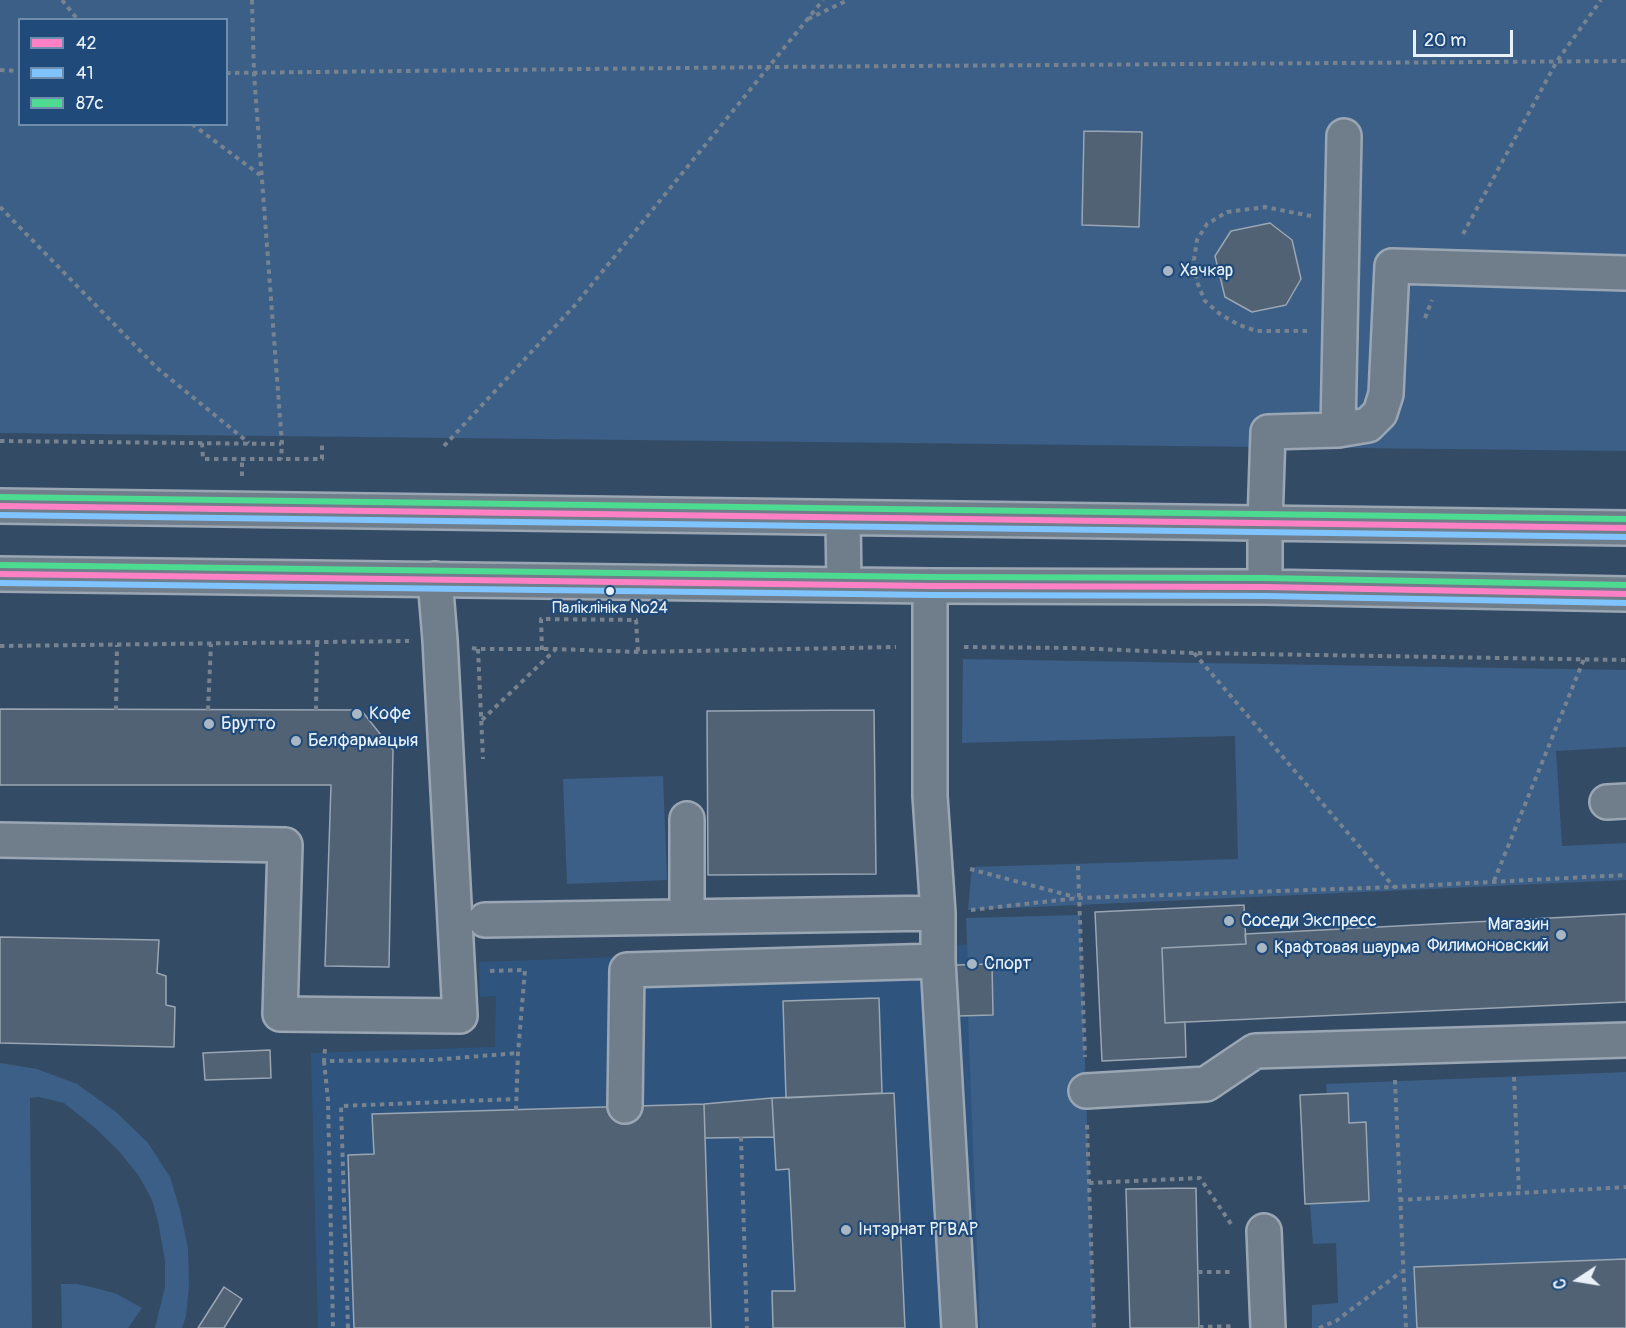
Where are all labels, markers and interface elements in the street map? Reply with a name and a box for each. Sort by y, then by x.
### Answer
legend [18,18,228,126]
scale bar [1416,18,1516,56]
text: 20 m [1424,29,1466,52]
text: 42 [76,32,97,55]
text: 41 [76,62,93,85]
text: 87с [76,92,104,115]
place label: Хачкар [1180,260,1233,282]
marker: Хачкар [1161,264,1175,278]
marker: Паліклініка №24 [604,585,616,597]
place label: Паліклініка №24 [552,599,668,619]
place label: Кофе [369,703,411,725]
marker: Кофе [350,707,364,721]
place label: Брутто [221,713,276,735]
marker: Брутто [202,717,216,731]
place label: Белфармацыя [308,730,418,752]
marker: Белфармацыя [289,734,303,748]
place label: Соседи Экспресс [1241,910,1377,932]
marker: Соседи Экспресс [1222,914,1236,928]
place label: Магазин Филимоновский [1427,914,1549,956]
marker: Магазин Филимоновский [1554,928,1568,942]
place label: Крафтовая шаурма [1274,937,1420,959]
marker: Крафтовая шаурма [1255,941,1269,955]
place label: Спорт [984,953,1031,975]
marker: Спорт [965,957,979,971]
place label: Інтэрнат РГВАР [858,1219,978,1241]
marker: Інтэрнат РГВАР [839,1223,853,1237]
north arrow [1548,1250,1608,1310]
text: С [1550,1277,1571,1291]

